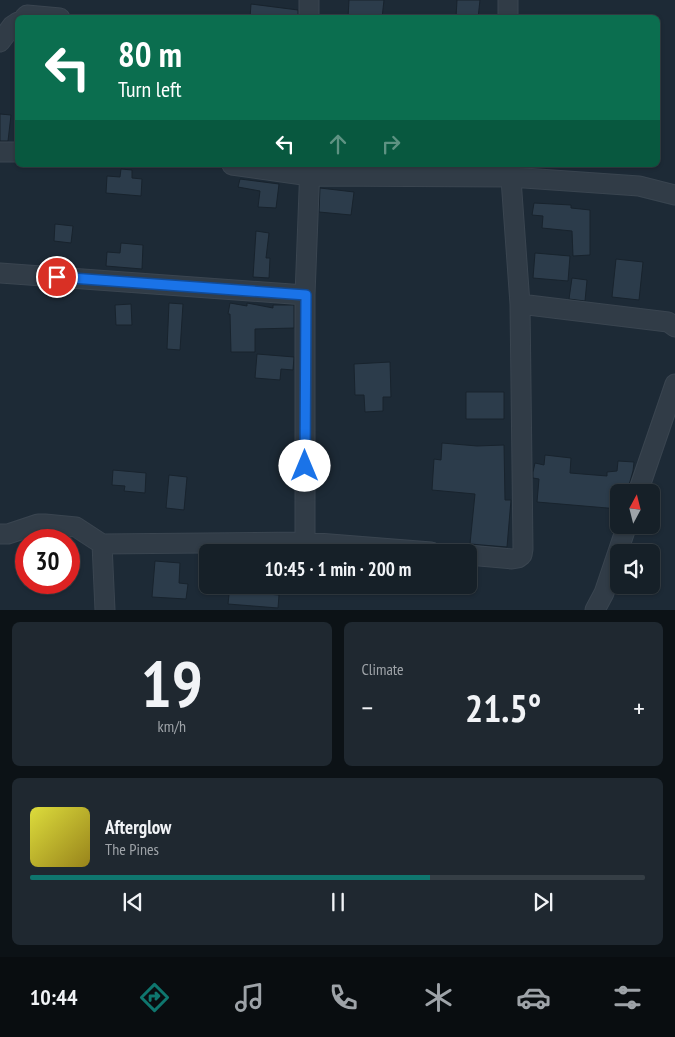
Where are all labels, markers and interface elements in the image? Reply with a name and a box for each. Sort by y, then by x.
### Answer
text: 80 m [118,31,182,77]
icon: left [35,35,100,100]
text: Turn left [118,75,182,103]
icon: left [271,130,299,158]
icon: ahead [324,130,352,158]
icon: right [377,130,405,158]
pin [36,256,78,298]
icon: arrive [43,263,71,291]
position arrow [278,439,330,491]
north arrow [610,484,660,534]
map controls [610,484,660,594]
speed limit sign: 30 [15,529,80,594]
button: sound [610,544,660,594]
text: 10:45 · 1 min · 200 m [265,557,411,581]
text: 19 [141,641,203,725]
text: Climate [362,659,404,679]
text: 21.5° [465,683,541,732]
text: − [362,689,373,726]
text: + [633,689,645,726]
text: km/h [158,716,186,736]
text: Afterglow [105,815,171,839]
text: The Pines [105,839,159,859]
icon: previous [119,888,147,916]
icon: pause [324,888,352,916]
icon: next [529,888,557,916]
icon: directions [137,980,172,1015]
icon: music [232,980,267,1015]
icon: phone [326,980,361,1015]
icon: climate [421,980,456,1015]
icon: car [516,980,551,1015]
icon: filters [610,980,645,1015]
text: 10:44 [30,983,77,1011]

